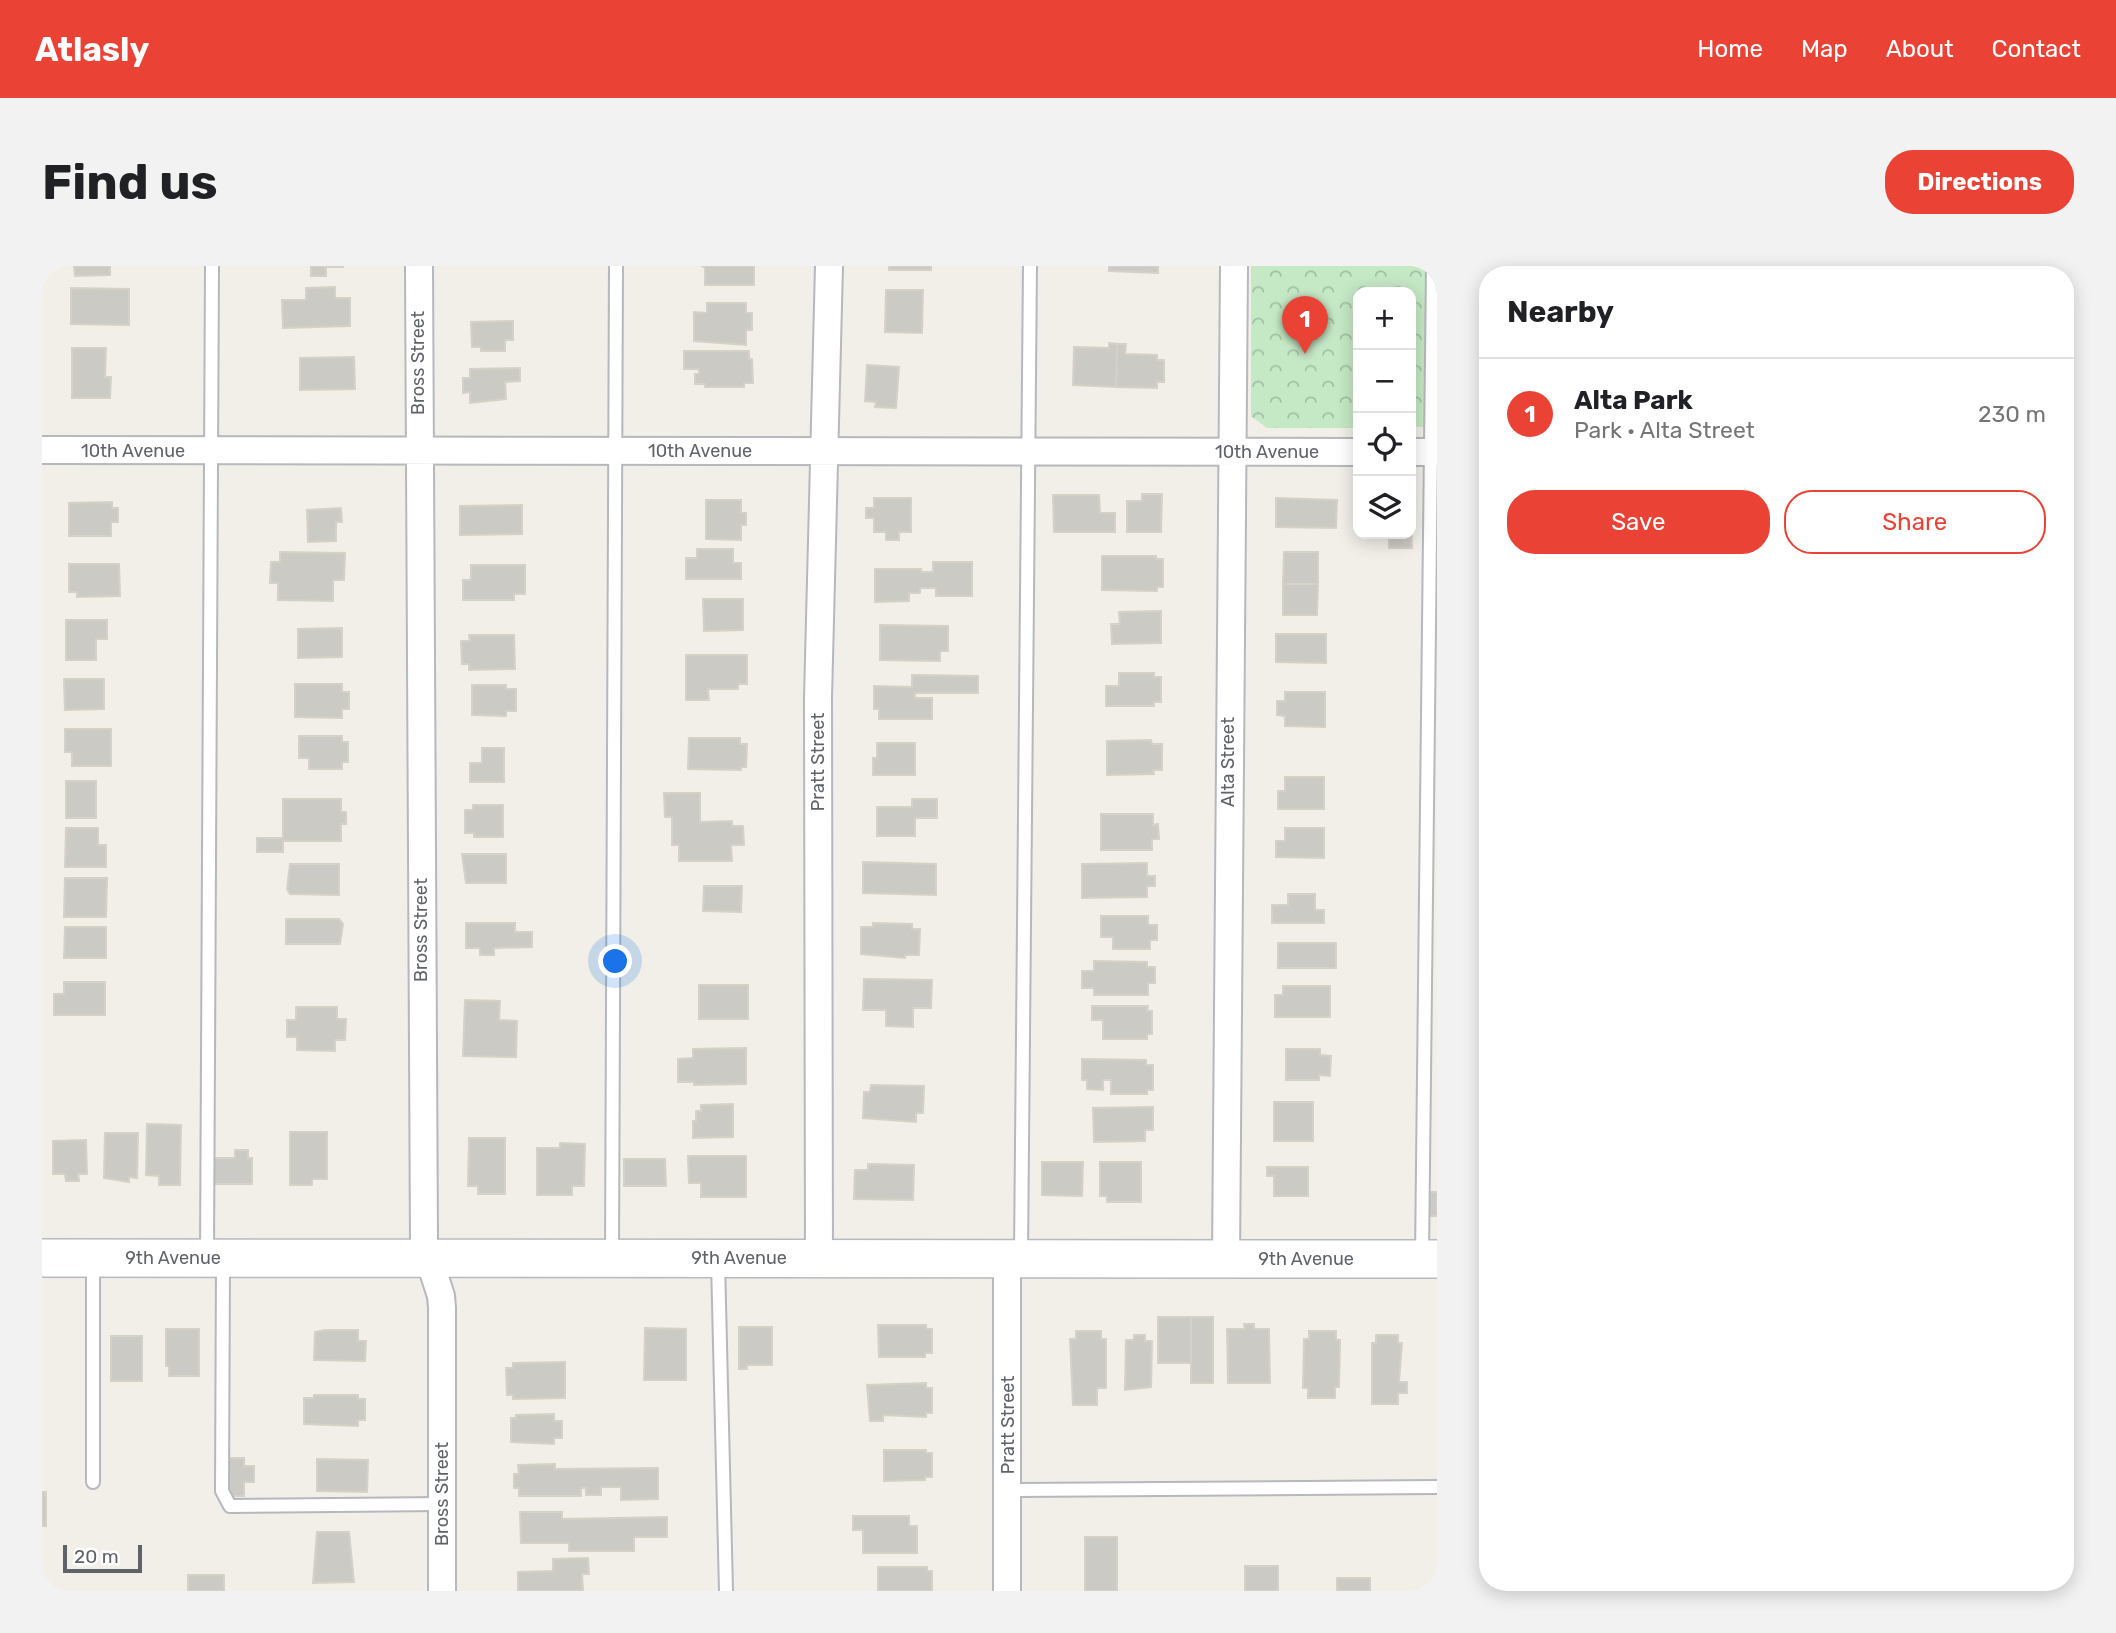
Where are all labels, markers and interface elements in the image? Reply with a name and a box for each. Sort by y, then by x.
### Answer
text: Atlasly [35,30,149,69]
text: Home [1697,35,1763,63]
text: Map [1801,35,1848,63]
text: About [1886,35,1954,63]
text: Contact [1992,35,2081,63]
button: Directions [1885,150,2074,214]
text: Find us [42,153,218,211]
map controls [1353,287,1416,539]
button: + [1353,287,1416,350]
text: Nearby [1507,294,1614,330]
pin: 1 [1282,296,1328,354]
street label: Bross Street [407,311,429,415]
button: − [1353,350,1416,413]
text: Alta Park [1574,385,1693,416]
text: 1 [1524,400,1536,428]
text: 230 m [1978,400,2046,428]
button: locate [1353,413,1416,476]
text: Park · Alta Street [1574,416,1755,444]
street label: 10th Avenue [81,440,185,462]
street label: 10th Avenue [648,440,752,462]
street label: 10th Avenue [1215,441,1319,463]
button: layers [1353,476,1416,539]
button: Save [1507,490,1770,554]
button: Share [1784,490,2046,554]
street label: Pratt Street [807,713,829,811]
street label: Alta Street [1217,717,1239,807]
street label: Bross Street [410,878,432,982]
your location [598,944,632,978]
street label: 9th Avenue [125,1247,221,1269]
street label: 9th Avenue [691,1247,787,1269]
street label: 9th Avenue [1258,1248,1354,1270]
street label: Pratt Street [997,1376,1019,1474]
street label: Bross Street [431,1442,453,1546]
scale bar [63,1542,142,1574]
text: 20 m [74,1545,119,1568]

